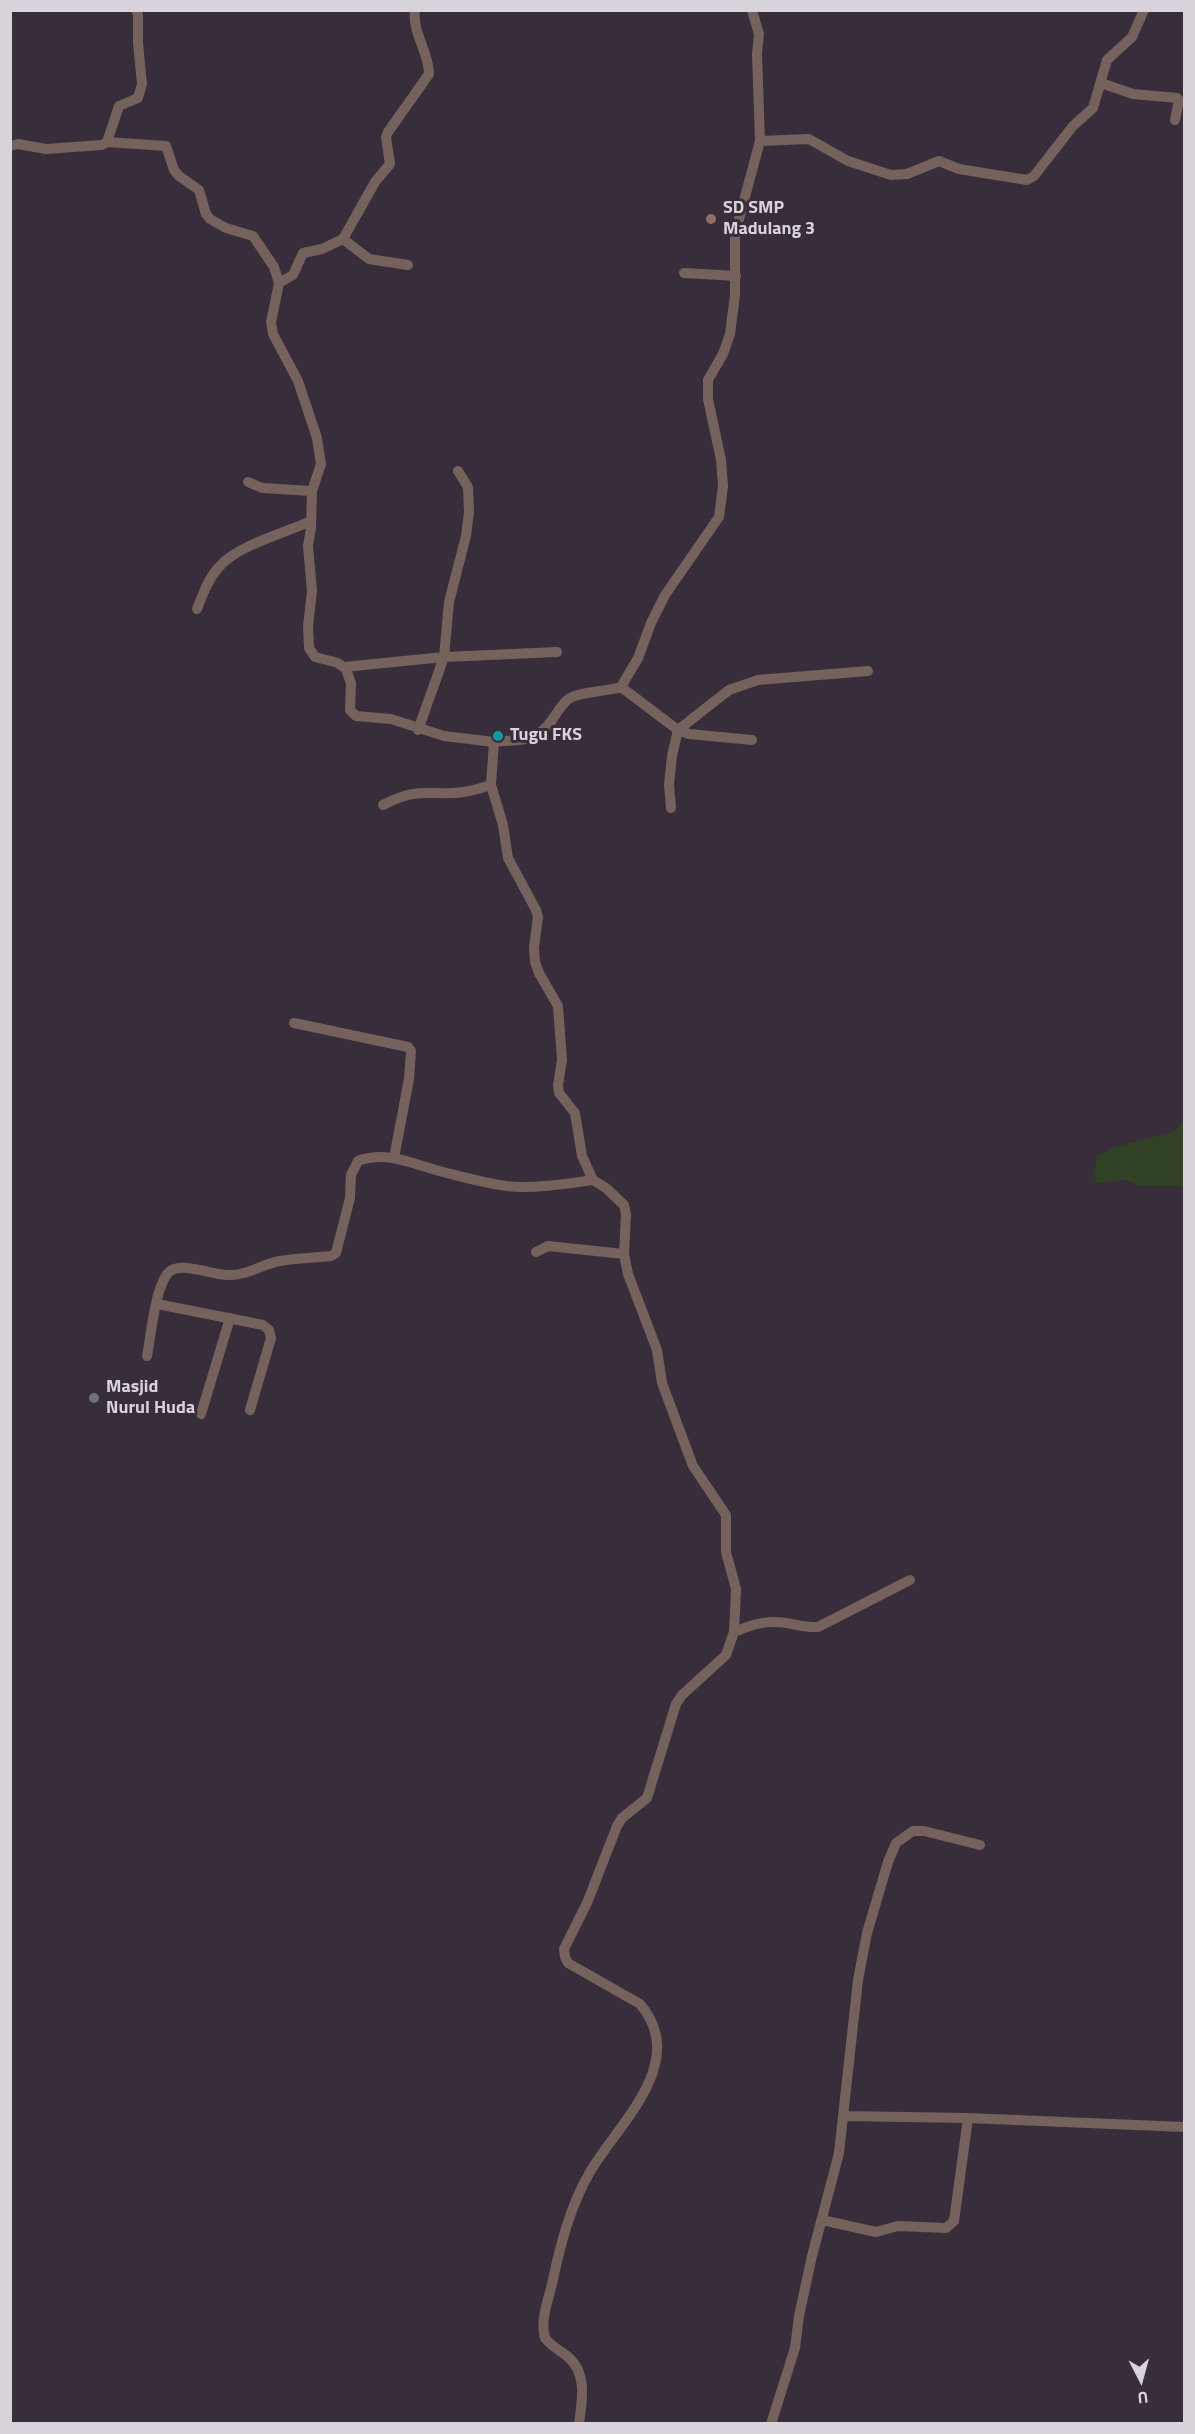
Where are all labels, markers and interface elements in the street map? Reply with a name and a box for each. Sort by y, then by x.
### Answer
place label: SD SMP Madulang 3 [723,198,815,240]
marker: SD SMP Madulang 3 [704,212,718,226]
place label: Tugu FKS [510,725,582,747]
marker: Tugu FKS [491,729,505,743]
place label: Masjid Nurul Huda [106,1377,195,1420]
marker: Masjid Nurul Huda [87,1391,101,1405]
north arrow [1111,2350,1171,2410]
text: U [1136,2385,1149,2410]

